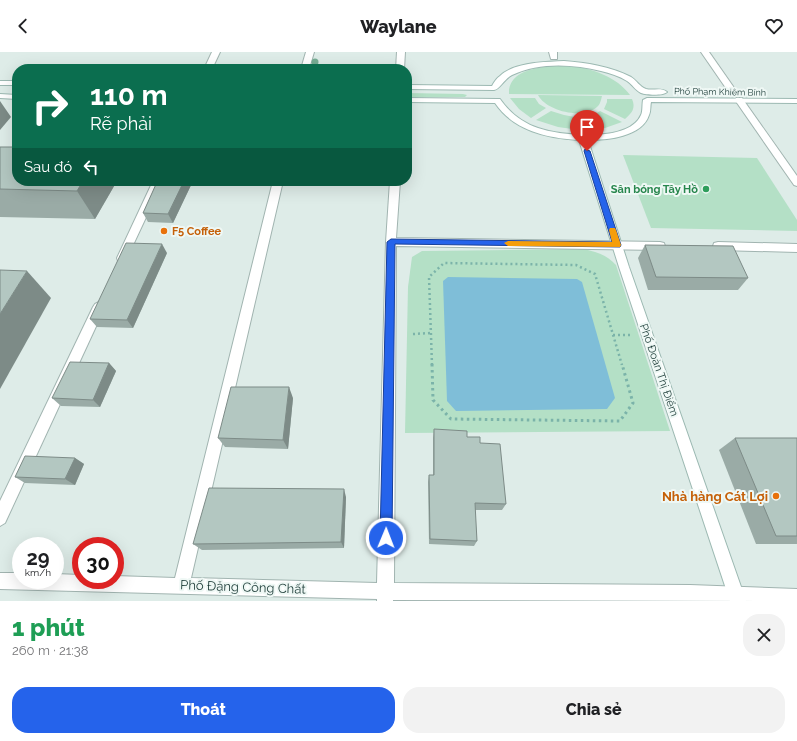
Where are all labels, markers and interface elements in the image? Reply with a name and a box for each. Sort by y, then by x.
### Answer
icon: back [12,15,34,37]
icon: heart [763,15,785,37]
text: Waylane [360,16,437,37]
text: 110 m [90,79,168,112]
icon: right [24,80,76,132]
street label: Phố Phạm Khiêm Bính [674,86,766,98]
pin [570,110,604,151]
text: Rẽ phải [90,113,152,134]
icon: arrive [576,116,598,138]
icon: left [80,156,102,178]
text: Sau đó [24,158,72,176]
place label: Sân bóng Tây Hồ [611,183,698,196]
marker: Sân bóng Tây Hồ [701,184,711,194]
place label: F5 Coffee [172,225,222,238]
marker: F5 Coffee [159,226,169,236]
street label: Phố Đoàn Thị Điểm [637,322,681,418]
place label: Nhà hàng Cát Lợi [662,489,768,504]
marker: Nhà hàng Cát Lợi [771,491,781,501]
position arrow [365,517,407,559]
speed limit sign: 30 [72,537,124,589]
text: 29 [26,546,50,570]
text: km/h [25,567,51,578]
street label: Phố Đặng Công Chất [180,577,307,597]
text: 1 phút [12,613,85,642]
button: close [743,614,785,656]
text: 260 m · 21:38 [12,643,88,658]
button: Thoát [12,687,395,733]
button: Chia sẻ [403,687,785,733]

